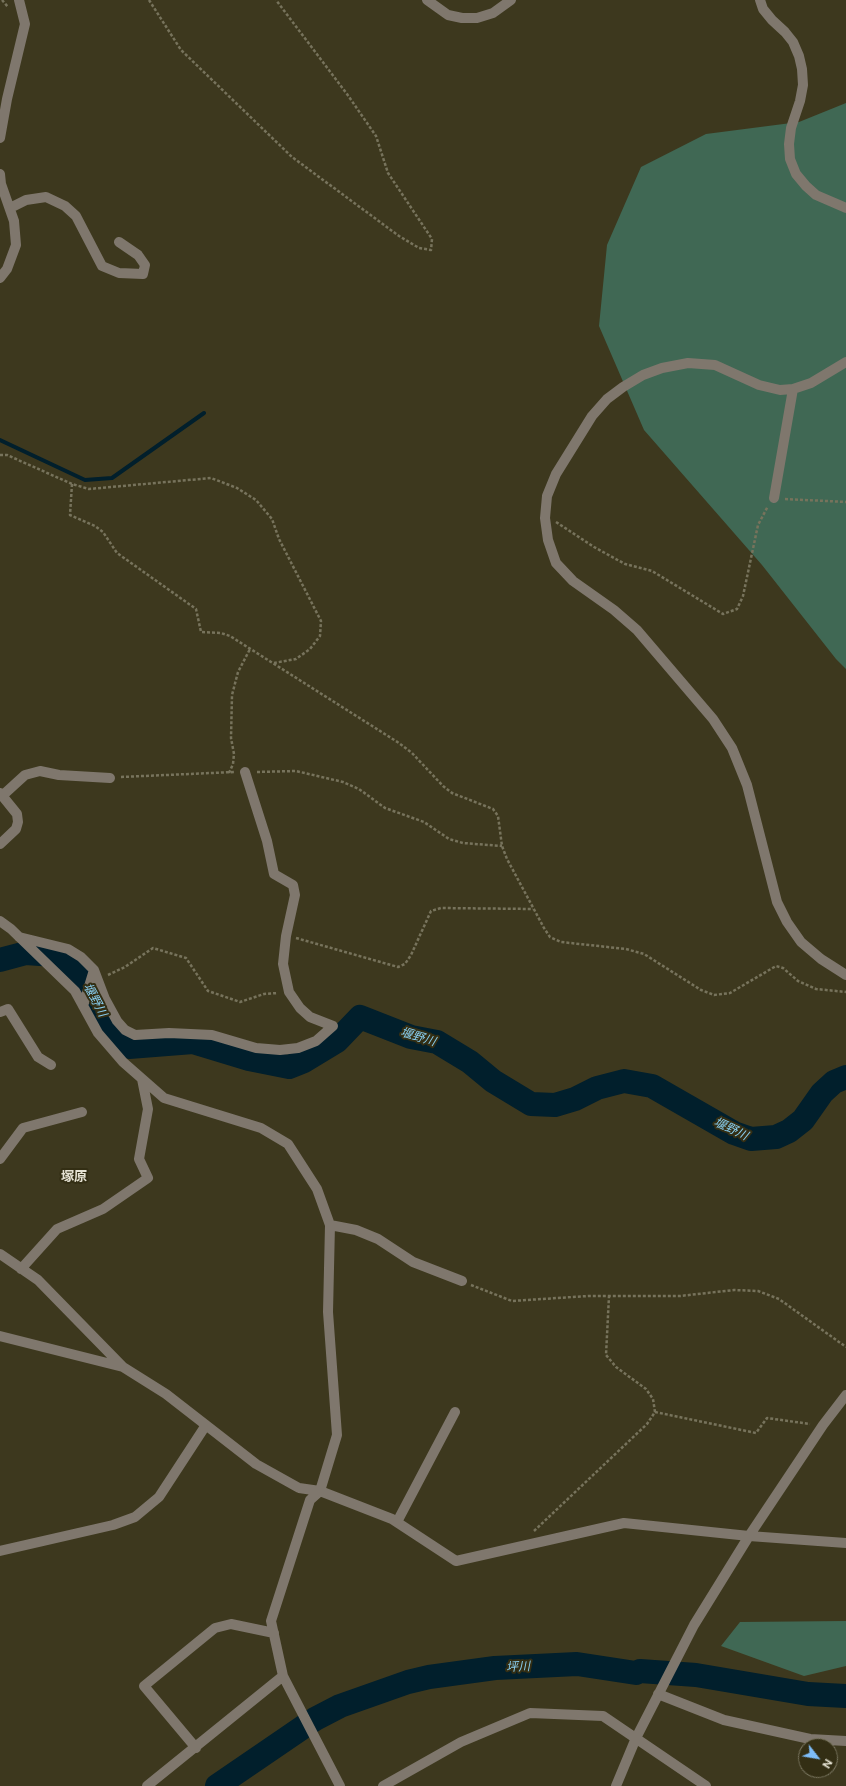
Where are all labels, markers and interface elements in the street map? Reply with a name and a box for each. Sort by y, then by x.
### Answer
water label: 堰野川 [80,981,110,1019]
water label: 堰野川 [399,1025,437,1049]
water label: 堰野川 [712,1115,750,1143]
district label: 塚原 [61,1169,87,1185]
water label: 坪川 [506,1659,530,1675]
north arrow [798,1738,838,1778]
text: N [820,1757,835,1770]

